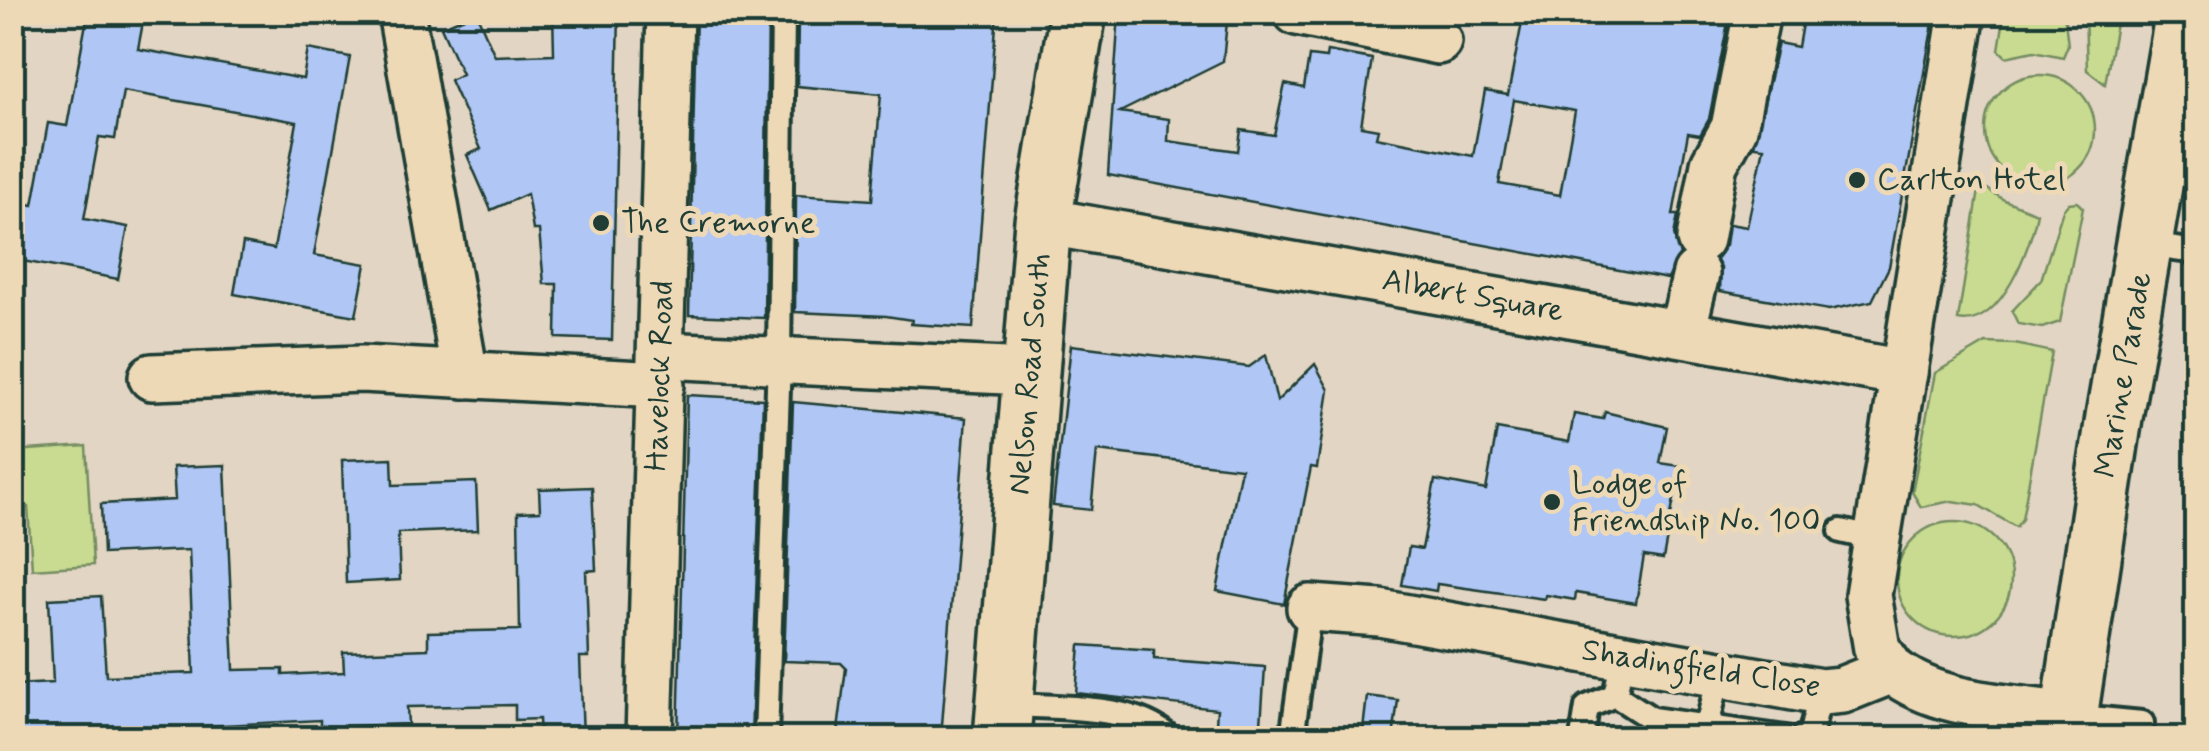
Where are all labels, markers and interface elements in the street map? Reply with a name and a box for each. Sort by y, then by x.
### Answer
place label: Carlton Hotel [1877,159,2065,201]
marker: Carlton Hotel [1846,169,1868,191]
place label: The Cremorne [621,202,815,244]
marker: The Cremorne [590,212,612,234]
street label: Nelson Road South [999,251,1061,497]
street label: Albert Square [1379,259,1567,333]
street label: Marine Parade [2085,269,2163,481]
street label: Havelock Road [636,280,684,472]
place label: Lodge of Friendship No. 100 [1572,463,1820,542]
marker: Lodge of Friendship No. 100 [1541,491,1563,513]
street label: Shadingfield Close [1578,629,1823,712]

